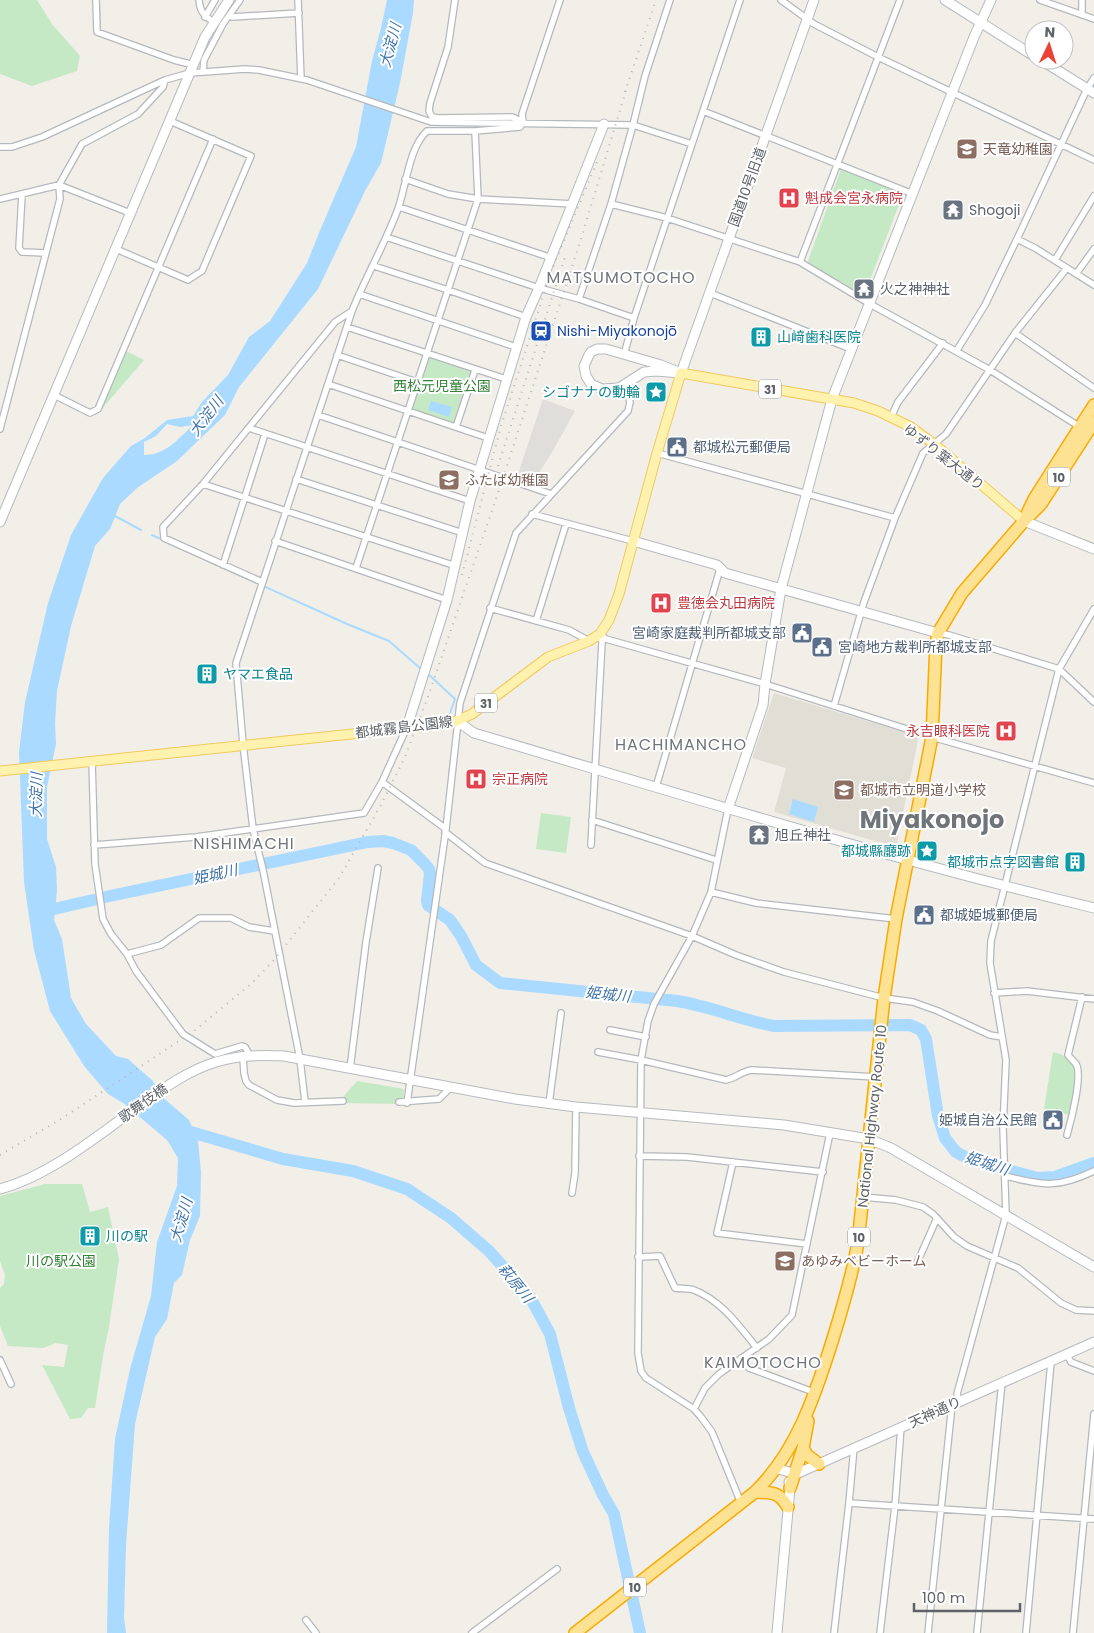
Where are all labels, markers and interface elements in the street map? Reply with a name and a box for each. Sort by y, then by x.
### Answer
water label: 大淀川 [374,19,406,69]
north arrow [1024,20,1074,70]
text: N [1044,22,1056,42]
school or university icon: 天竜幼稚園 [955,137,979,161]
place label: 天竜幼稚園 [983,139,1053,159]
street label: 国道10号旧道 [723,144,771,230]
hospital icon: 魁成会宮永病院 [777,186,801,210]
place label: 魁成会宮永病院 [805,188,903,208]
temple icon: Shogoji [941,198,965,222]
place label: Shogoji [969,200,1020,220]
district label: MATSUMOTOCHO [547,266,696,289]
temple icon: 火之神神社 [852,277,876,301]
place label: 火之神神社 [880,279,950,299]
station icon: Nishi-Miyakonojō [529,319,553,343]
place label: Nishi-Miyakonojō [557,321,677,341]
building icon: 山﨑歯科医院 [749,325,773,349]
place label: 山﨑歯科医院 [777,327,861,347]
park label: 西松元児童公園 [393,376,491,396]
road number: 31 [759,379,781,398]
place icon: シゴナナの動輪 [644,380,668,404]
place label: シゴナナの動輪 [542,382,640,402]
water label: 大淀川 [184,390,229,440]
street label: ゆずり葉大通り [899,419,989,495]
public building icon: 都城松元郵便局 [665,435,689,459]
place label: 都城松元郵便局 [693,437,791,457]
school or university icon: ふたば幼稚園 [437,468,461,492]
road number: 10 [1048,468,1070,487]
place label: ふたば幼稚園 [465,470,549,490]
hospital icon: 豊徳会丸田病院 [649,591,673,615]
place label: 豊徳会丸田病院 [677,593,775,613]
public building icon: 宮崎家庭裁判所都城支部 [790,621,814,645]
place label: 宮崎家庭裁判所都城支部 [632,623,786,643]
public building icon: 宮崎地方裁判所都城支部 [810,635,834,659]
place label: 宮崎地方裁判所都城支部 [838,637,992,657]
building icon: ヤマエ食品 [195,662,219,686]
place label: ヤマエ食品 [223,664,293,684]
road number: 31 [475,694,497,712]
street label: 都城霧島公園線 [354,711,454,743]
hospital icon: 永吉眼科医院 [994,719,1018,743]
place label: 永吉眼科医院 [906,721,990,741]
district label: HACHIMANCHO [615,733,747,756]
hospital icon: 宗正病院 [464,767,488,791]
place label: 宗正病院 [492,769,548,789]
water label: 大淀川 [25,770,47,818]
school or university icon: 都城市立明道小学校 [832,778,856,802]
place label: 都城市立明道小学校 [860,780,986,800]
district label: Miyakonojo [860,803,1004,836]
temple icon: 旭丘神社 [747,823,771,847]
place label: 旭丘神社 [775,825,831,845]
district label: NISHIMACHI [193,832,295,855]
place icon: 都城縣廳跡 [915,839,939,863]
place label: 都城縣廳跡 [841,841,911,861]
building icon: 都城市点字図書館 [1063,850,1087,874]
place label: 都城市点字図書館 [947,852,1059,872]
water label: 姫城川 [191,859,241,889]
public building icon: 都城姫城郵便局 [912,903,936,927]
place label: 都城姫城郵便局 [940,905,1038,925]
water label: 姫城川 [585,981,633,1007]
street label: National Highway Route 10 [852,1024,892,1208]
street label: 歌舞伎橋 [114,1079,172,1127]
public building icon: 姫城自治公民館 [1041,1108,1065,1132]
place label: 姫城自治公民館 [939,1110,1037,1130]
water label: 姫城川 [962,1146,1014,1181]
water label: 大淀川 [165,1194,198,1245]
building icon: 川の駅 [78,1224,102,1248]
place label: 川の駅 [106,1226,148,1246]
road number: 10 [848,1228,870,1246]
school or university icon: あゆみベビーホーム [773,1249,797,1273]
park label: 川の駅公園 [26,1251,96,1271]
place label: あゆみベビーホーム [801,1251,927,1271]
water label: 萩原川 [494,1259,540,1309]
district label: KAIMOTOCHO [704,1351,822,1374]
street label: 天神通り [905,1391,965,1433]
road number: 10 [624,1578,646,1596]
scale bar [914,1580,1020,1612]
text: 100 m [922,1587,965,1608]

